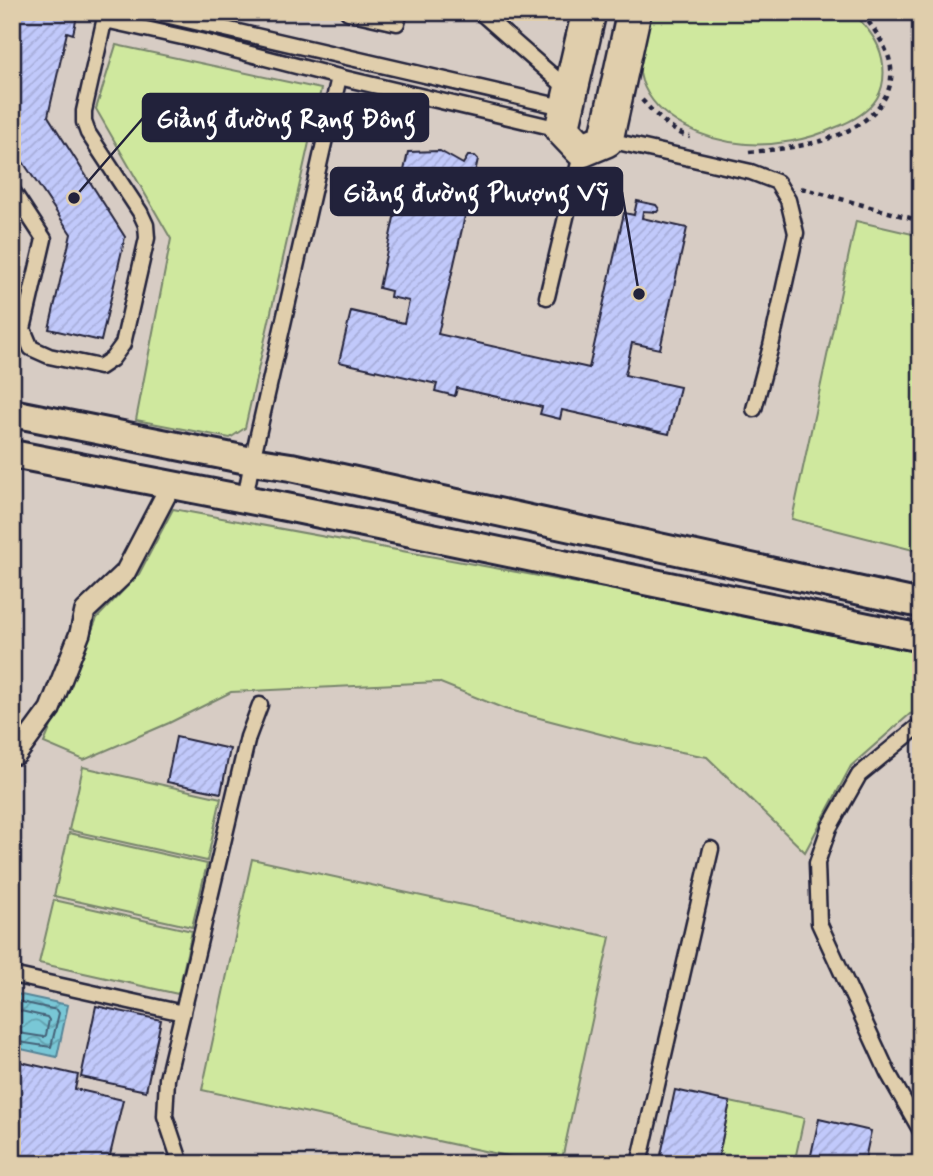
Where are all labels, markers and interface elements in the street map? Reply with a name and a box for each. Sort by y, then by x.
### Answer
callout: Giảng đường Rạng Đông [143,94,428,141]
text: Giảng đường Rạng Đông [156,103,416,140]
callout: Giảng đường Phượng Vỹ [331,168,622,215]
text: Giảng đường Phượng Vỹ [343,177,609,214]

